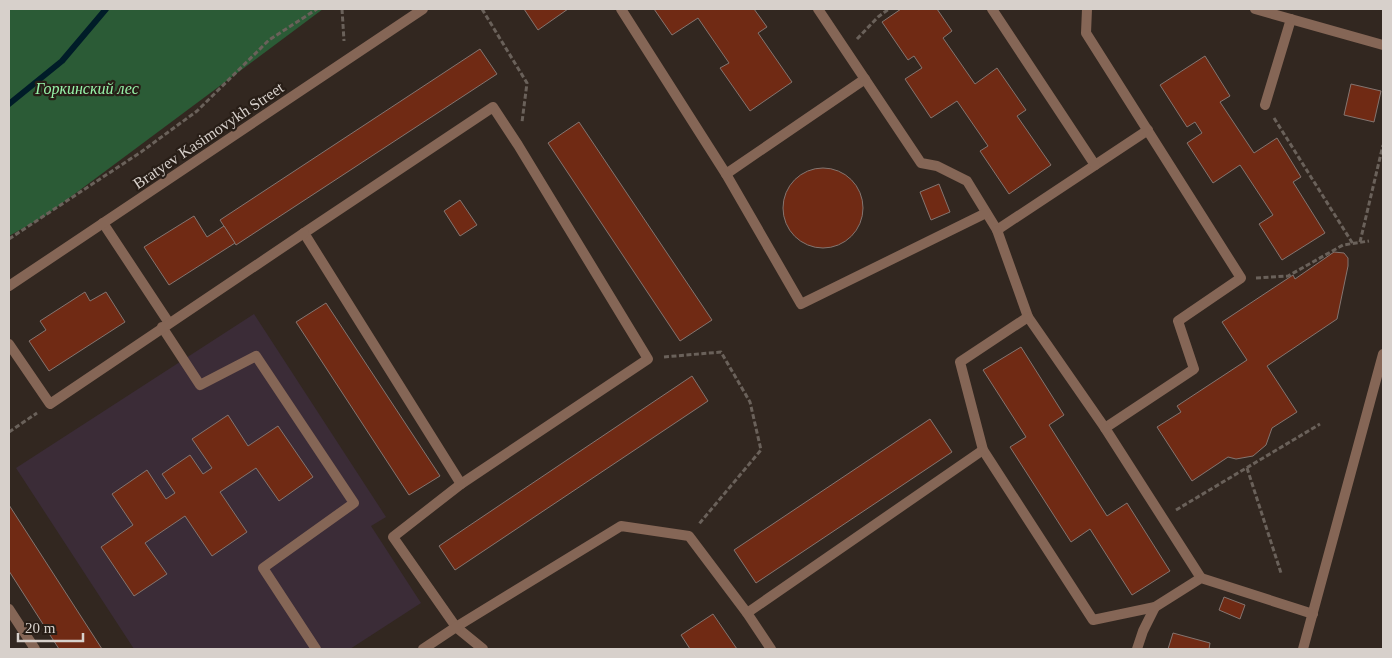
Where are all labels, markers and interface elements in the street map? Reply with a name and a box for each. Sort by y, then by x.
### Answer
street label: Bratyev Kasimovykh Street [130,78,288,193]
park label: Горкинский лес [34,80,139,98]
scale bar [18,610,82,642]
text: 20 m [25,620,56,636]

